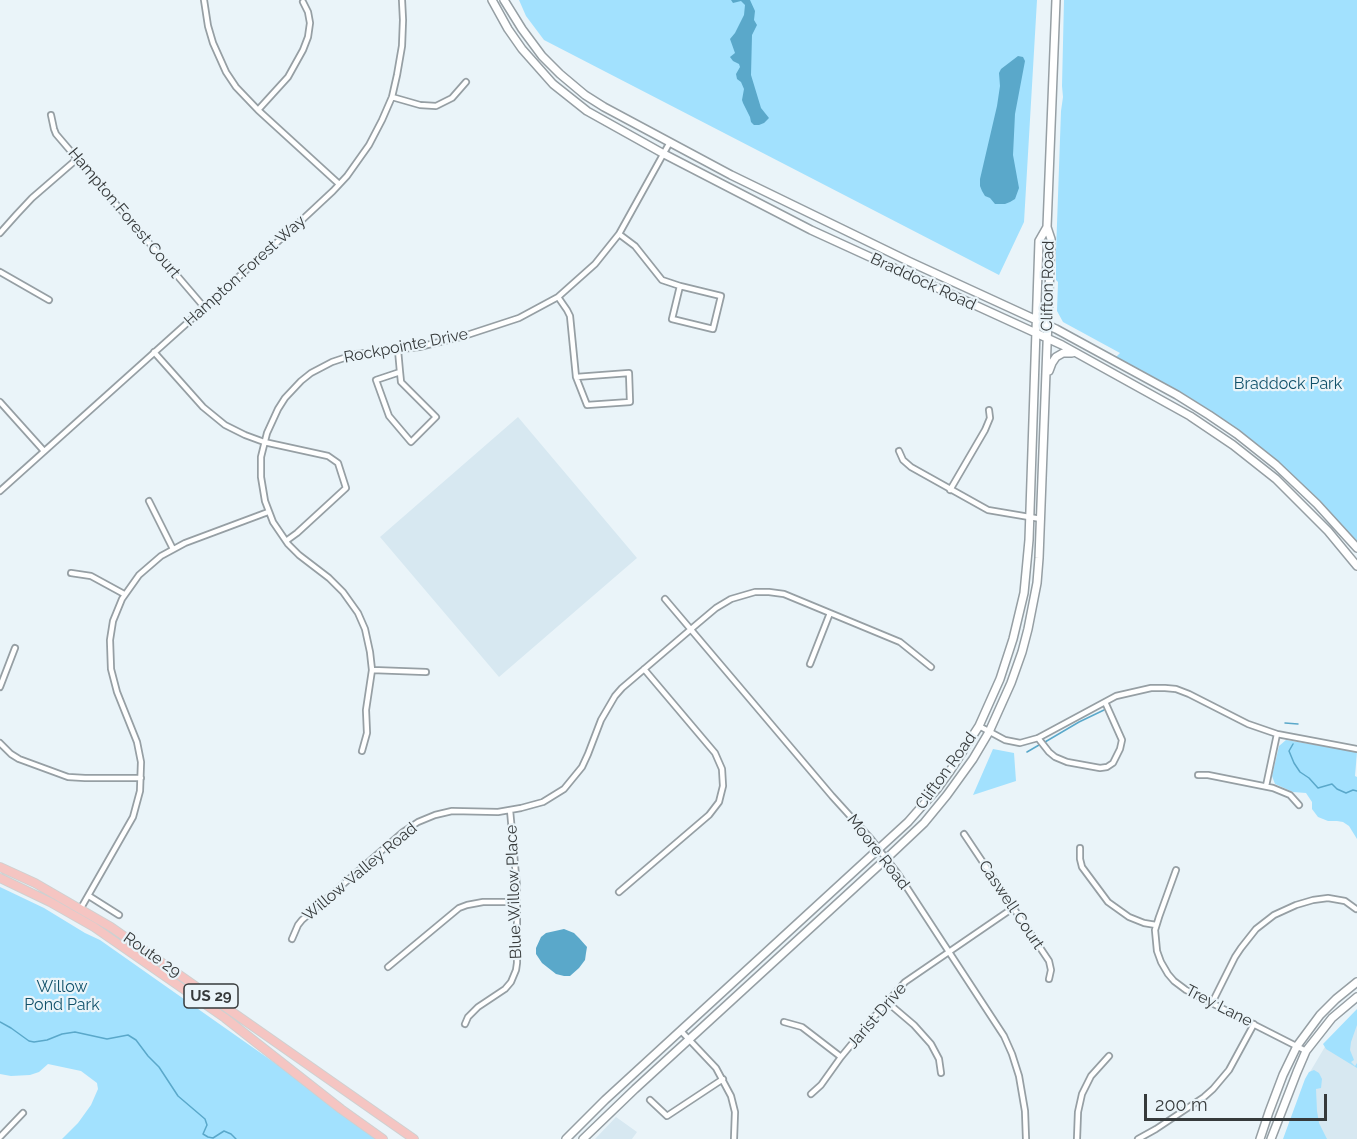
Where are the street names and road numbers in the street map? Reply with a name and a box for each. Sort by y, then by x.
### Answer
street label: Hampton Forest Court [64,144,184,282]
street label: Hampton Forest Way [180,212,310,330]
street label: Clifton Road [1038,241,1058,331]
street label: Braddock Road [867,249,979,315]
street label: Rockpointe Drive [342,325,470,367]
street label: Clifton Road [912,729,980,813]
street label: Moore Road [843,811,913,893]
street label: Willow Valley Road [299,819,421,925]
street label: Blue Willow Place [502,825,526,959]
street label: Caswell Court [974,857,1048,953]
street label: Route 29 [120,928,184,982]
street label: Jarist Drive [843,979,911,1053]
street label: Trey Lane [1182,981,1256,1031]
road number: US 29 [184,984,238,1008]

